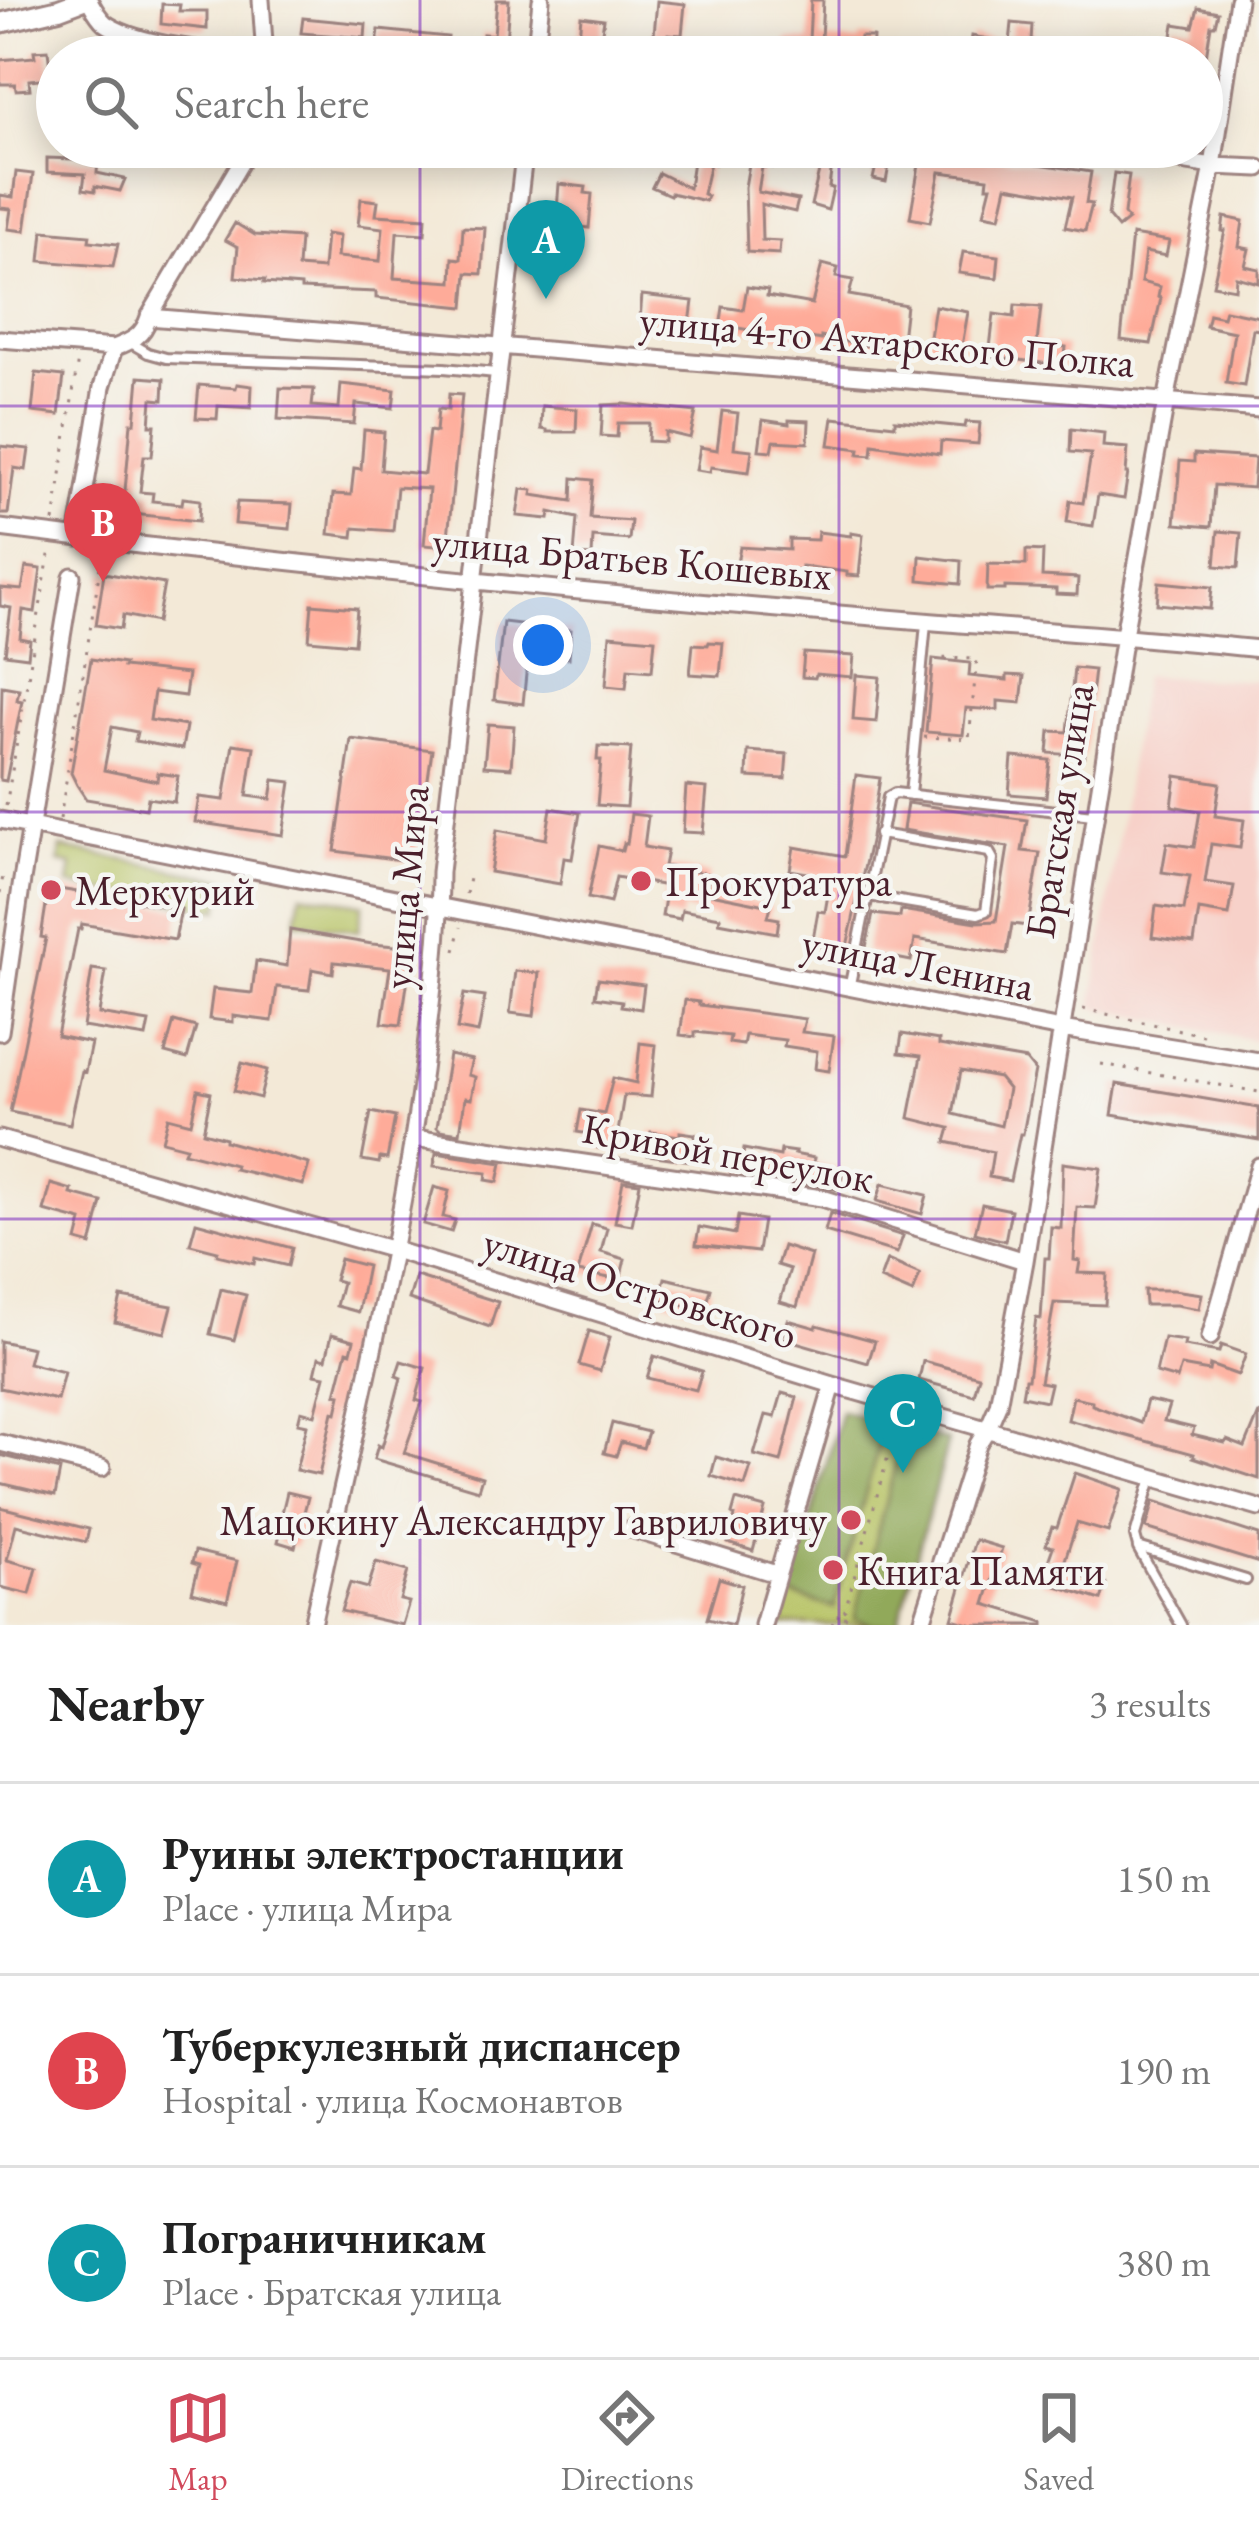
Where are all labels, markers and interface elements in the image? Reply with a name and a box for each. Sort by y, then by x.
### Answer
search box [36,36,1223,168]
icon: search [78,69,144,135]
text: Search here [174,73,369,131]
pin: A [507,200,585,299]
street label: улица 4-го Ахтарского Полка [637,292,1137,390]
pin: B [64,483,142,582]
street label: улица Братьев Кошевых [430,513,834,603]
your location [513,615,573,675]
street label: Братская улица [1012,679,1106,942]
street label: улица Мира [369,783,441,991]
place label: Прокуратура [665,854,892,909]
place label: Меркурий [75,863,255,918]
marker: Прокуратура [628,868,654,894]
marker: Меркурий [38,877,64,903]
street label: улица Ленина [797,915,1039,1013]
street label: Кривой переулок [578,1100,878,1206]
street label: улица Островского [476,1214,804,1362]
pin: C [864,1374,942,1473]
place label: Мацокину Александру Гавриловичу [219,1493,828,1548]
marker: Мацокину Александру Гавриловичу [838,1507,864,1533]
place label: Книга Памяти [857,1543,1105,1598]
marker: Книга Памяти [820,1557,846,1583]
text: Nearby [48,1670,204,1736]
text: 3 results [1089,1678,1211,1729]
text: Руины электростанции [162,1824,624,1882]
text: A [73,1853,101,1904]
text: 150 m [1117,1853,1211,1904]
text: Place · улица Мира [162,1882,452,1933]
text: Туберкулезный диспансер [162,2016,681,2074]
text: B [75,2045,99,2096]
text: 190 m [1117,2045,1211,2096]
text: Hospital · улица Космонавтов [162,2074,623,2125]
text: Пограничникам [162,2208,486,2266]
text: C [73,2237,101,2288]
text: 380 m [1117,2237,1211,2288]
text: Place · Братская улица [162,2266,501,2317]
tab: Map [165,2385,231,2500]
tab: Directions [561,2385,694,2500]
tab: Saved [1023,2385,1094,2500]

